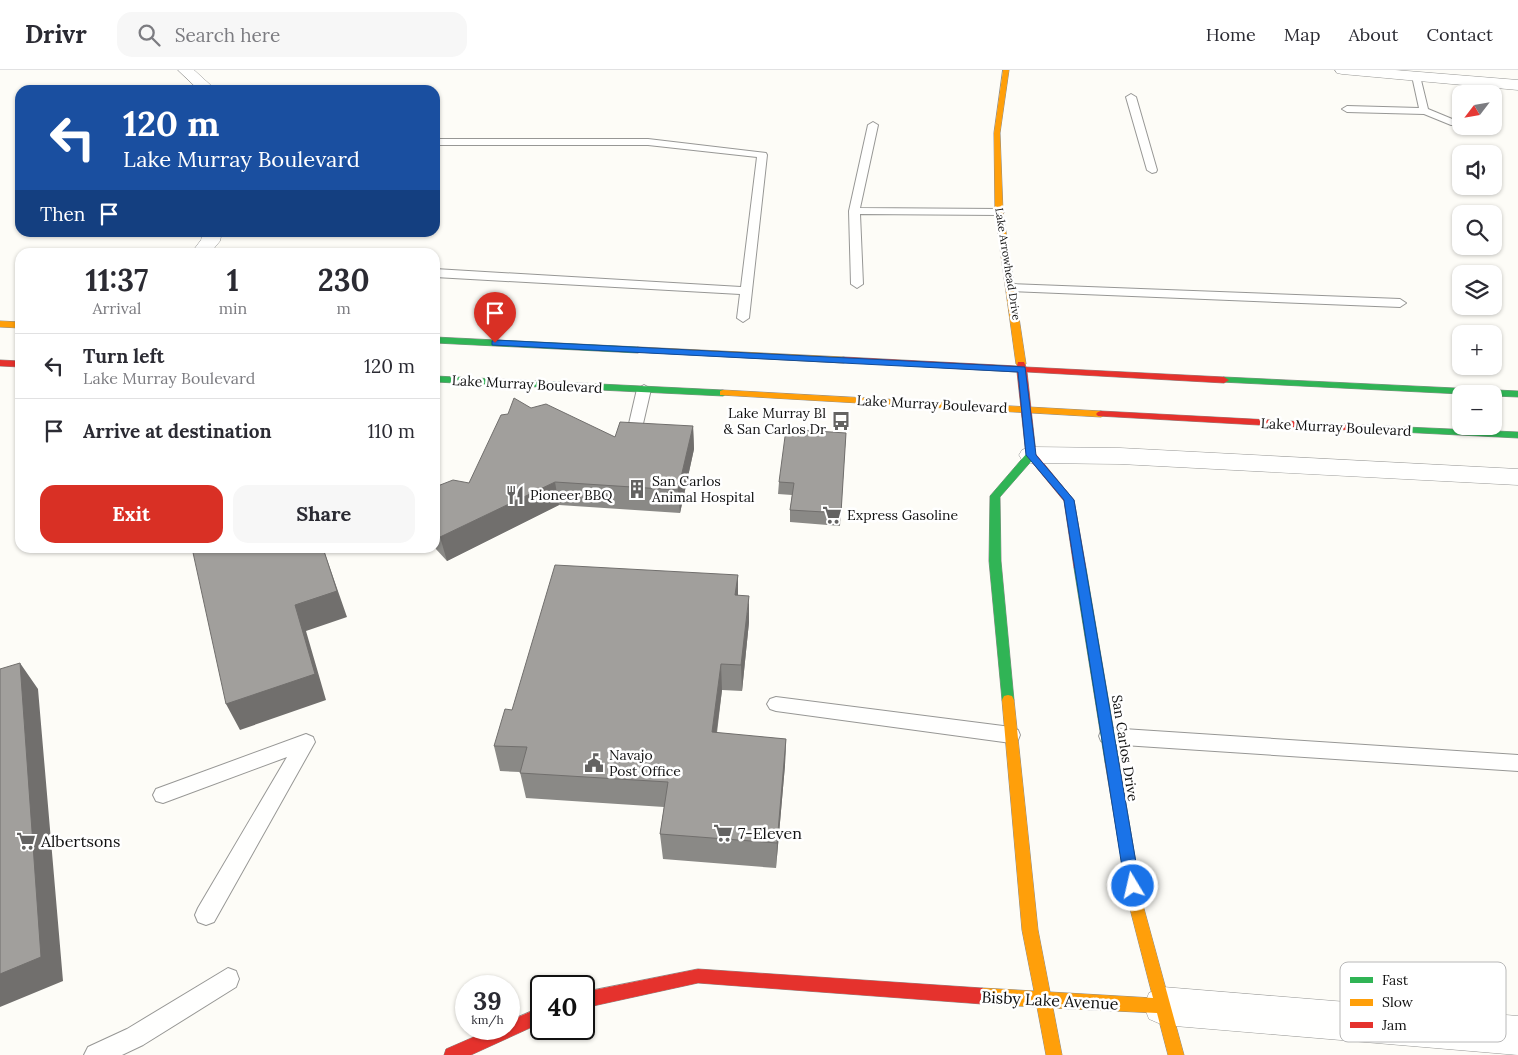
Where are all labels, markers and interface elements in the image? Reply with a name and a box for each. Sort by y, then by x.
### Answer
search box [117,12,467,57]
text: Drivr [25,19,87,50]
icon: search [135,21,163,49]
text: Search here [175,23,280,47]
text: Home [1206,23,1256,46]
text: Map [1284,23,1320,46]
text: About [1348,23,1398,46]
text: Contact [1426,23,1493,46]
north arrow [1452,85,1502,135]
map controls [1452,85,1502,435]
text: 120 m [123,101,220,146]
icon: left [40,105,105,170]
text: Lake Murray Boulevard [123,145,360,173]
button: sound [1452,145,1502,195]
icon: arrive [95,200,123,228]
text: Then [40,202,85,226]
button: search [1452,205,1502,255]
street label: Lake Arrowhead Drive [992,207,1024,321]
text: 11:37 [85,261,148,299]
text: 1 [227,261,239,299]
text: 230 [318,261,370,299]
button: layers [1452,265,1502,315]
pin [474,292,516,343]
text: Arrival [92,298,141,318]
text: min [219,298,247,318]
text: m [336,298,351,318]
icon: arrive [481,299,509,327]
button: + [1452,325,1502,375]
text: Turn left [83,344,164,368]
icon: left [40,352,68,380]
text: 120 m [364,354,415,378]
text: Lake Murray Boulevard [83,368,255,388]
street label: Lake Murray Boulevard [451,371,603,397]
button: − [1452,385,1502,435]
street label: Lake Murray Boulevard [856,391,1008,417]
place label: Lake Murray Bl & San Carlos Dr [724,404,826,438]
bus stop icon: Lake Murray Bl & San Carlos Dr [830,410,852,432]
street label: Lake Murray Boulevard [1260,414,1412,440]
icon: arrive [40,417,68,445]
text: Arrive at destination [83,419,272,443]
text: 110 m [367,419,415,443]
place label: San Carlos Animal Hospital [651,472,755,506]
building icon: San Carlos Animal Hospital [626,478,648,500]
restaurant icon: Pioneer BBQ [504,484,526,506]
button: Exit [40,485,223,543]
button: Share [233,485,415,543]
place label: Pioneer BBQ [530,486,612,504]
supermarket icon: Express Gasoline [821,504,843,526]
place label: Express Gasoline [847,506,958,524]
street label: San Carlos Drive [1108,693,1142,803]
place label: Navajo Post Office [609,746,681,780]
public building icon: Navajo Post Office [583,752,605,774]
supermarket icon: 7-Eleven [712,822,734,844]
place label: 7-Eleven [738,823,802,843]
supermarket icon: Albertsons [15,830,37,852]
place label: Albertsons [40,831,120,851]
position arrow [1106,859,1158,911]
legend [1340,962,1506,1042]
text: Fast [1382,971,1409,989]
speed limit sign: 40 [530,975,595,1040]
text: 39 [473,985,502,1017]
street label: Bisby Lake Avenue [981,986,1119,1014]
text: Slow [1382,993,1414,1011]
text: km/h [471,1012,504,1027]
text: Jam [1381,1016,1407,1034]

